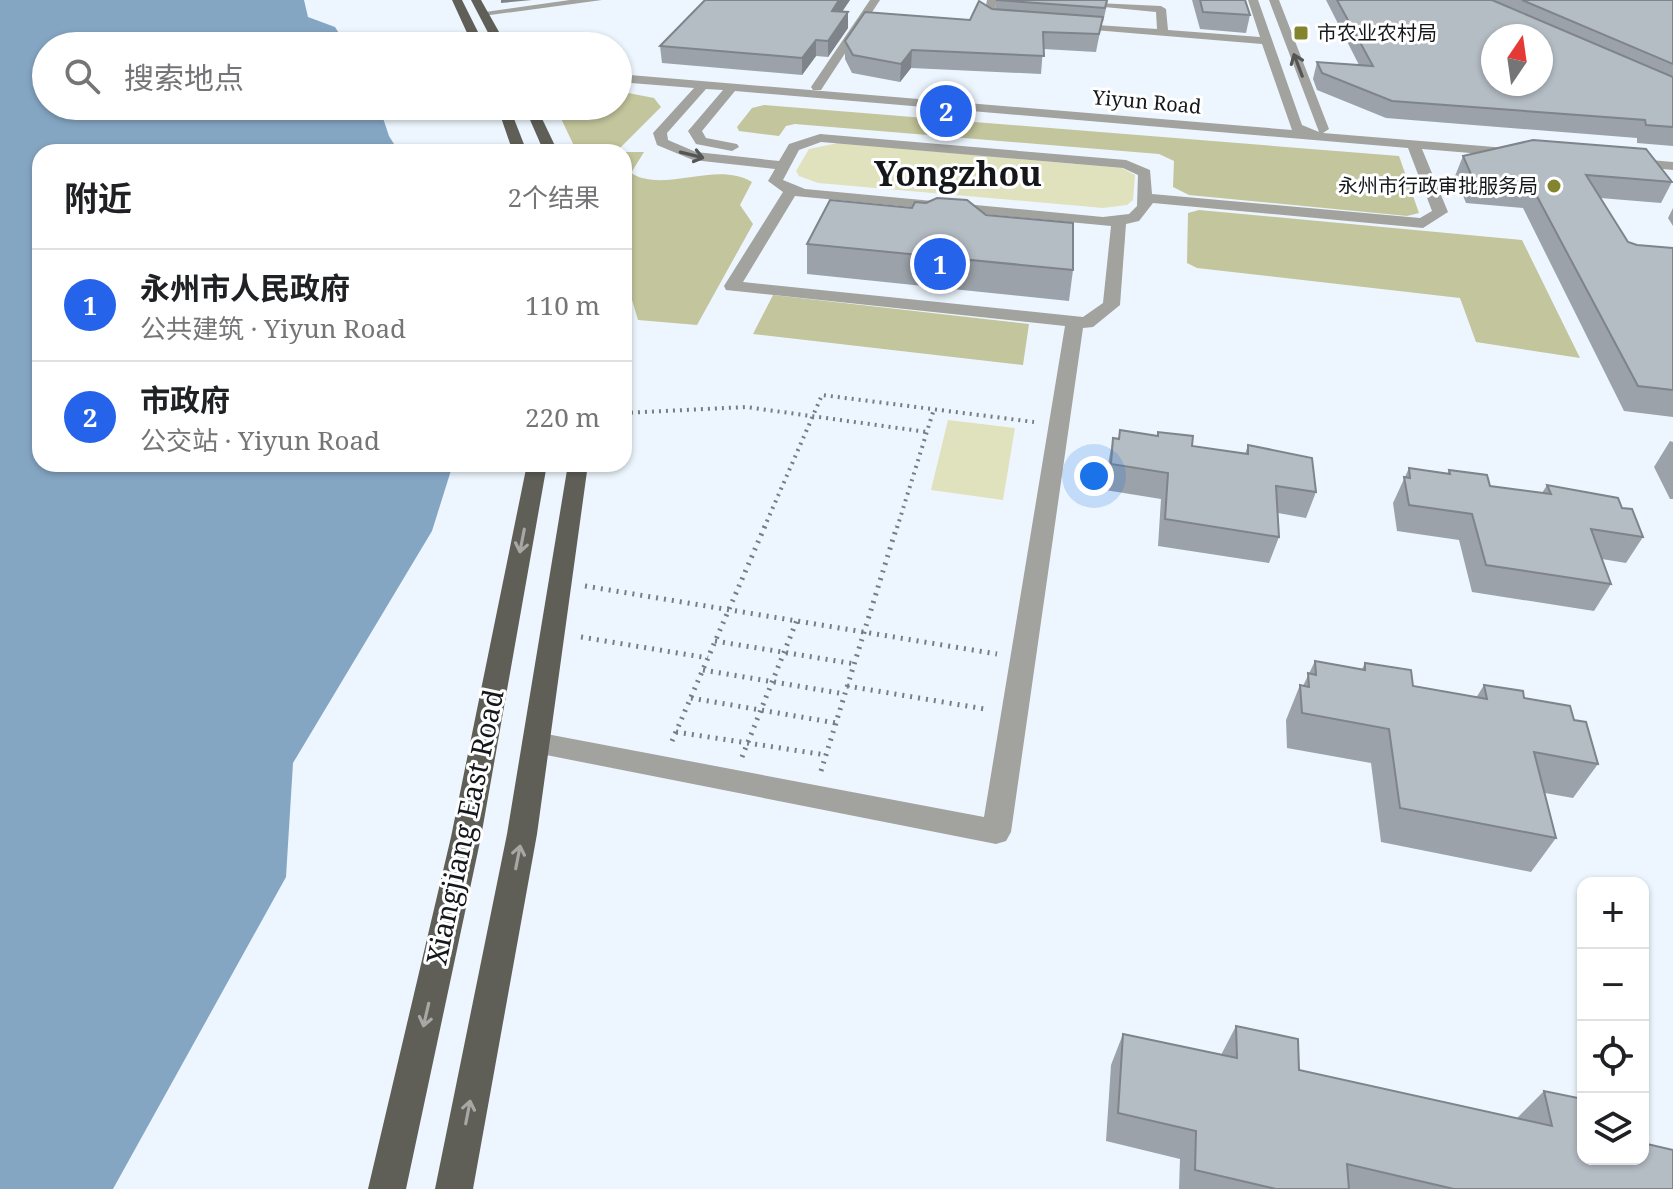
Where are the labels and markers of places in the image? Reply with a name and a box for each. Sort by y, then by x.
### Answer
place label: 市农业农村局 [1317,19,1437,46]
marker: 市农业农村局 [1292,24,1310,42]
pin: 2 [920,81,972,141]
place label: 永州市行政审批服务局 [1338,172,1538,199]
marker: 永州市行政审批服务局 [1545,177,1563,195]
pin: 1 [914,234,966,294]

